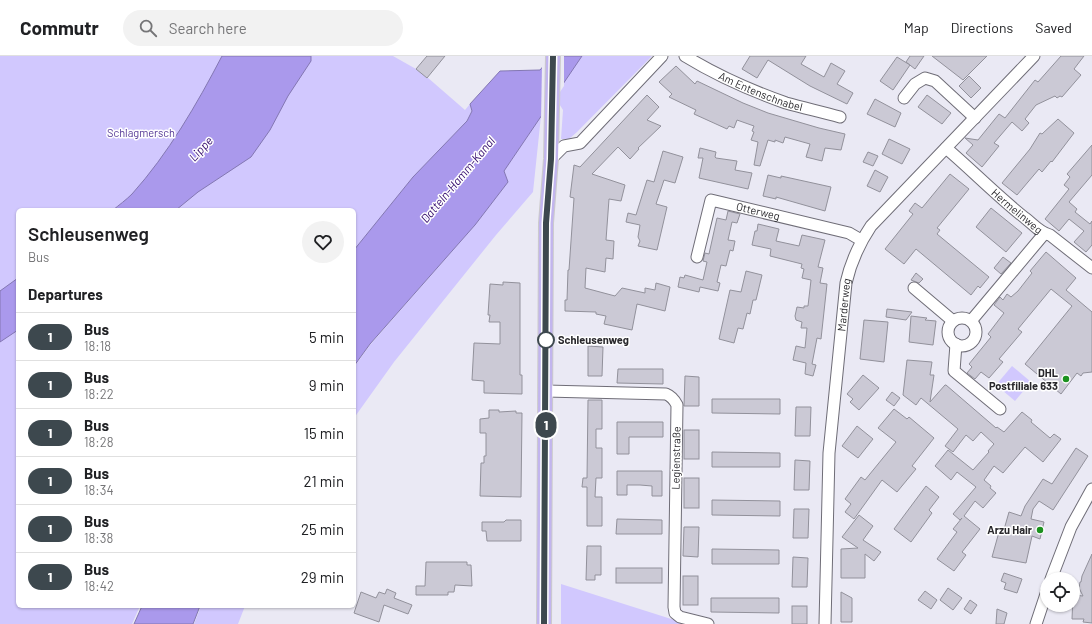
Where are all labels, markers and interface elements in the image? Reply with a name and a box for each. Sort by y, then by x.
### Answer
search box [123,10,403,46]
text: Commutr [20,16,99,39]
icon: search [137,17,159,39]
text: Search here [169,19,247,37]
text: Map [904,19,929,36]
text: Directions [951,19,1013,36]
text: Saved [1035,19,1072,36]
street label: Am Entenschnabel [717,69,804,113]
park label: Schlagmersch [107,126,175,139]
water label: Lippe [185,133,215,164]
water label: Datteln-Hamm-Kanal [417,133,497,225]
street label: Hermelinweg [989,186,1045,236]
street label: Otterweg [735,199,781,222]
button: heart [302,221,344,263]
text: Schleusenweg [28,222,149,245]
text: Bus [28,249,49,265]
street label: Marderweg [834,277,853,332]
text: Departures [28,285,103,303]
text: Bus [84,320,109,338]
text: 1 [48,328,52,345]
text: 5 min [309,328,344,346]
marker: Schleusenweg [537,331,555,349]
place label: Schleusenweg [558,333,629,346]
text: 18:18 [84,338,111,354]
place label: DHL Postfiliale 633 [989,366,1058,392]
text: Bus [84,368,109,386]
marker: DHL Postfiliale 633 [1061,374,1071,384]
text: 1 [48,376,52,393]
text: 9 min [309,376,344,394]
text: 18:22 [84,386,114,402]
line badge: 1 [533,412,559,438]
text: Bus [84,416,109,434]
text: 1 [544,416,548,433]
text: 1 [48,424,52,441]
text: 15 min [304,424,344,442]
street label: Legienstraße [668,426,683,490]
text: 18:28 [84,434,113,450]
text: Bus [84,464,109,482]
text: 1 [48,472,52,489]
text: 21 min [304,472,344,490]
text: 18:34 [84,482,114,498]
text: Bus [84,512,109,530]
text: 1 [48,520,52,537]
text: 25 min [301,520,344,538]
place label: Arzu Hair [987,523,1033,536]
marker: Arzu Hair [1035,525,1045,535]
text: 18:38 [84,530,113,546]
text: Bus [84,560,109,578]
text: 1 [48,568,52,585]
text: 29 min [301,568,344,586]
map controls [1040,572,1080,612]
button: locate [1040,572,1080,612]
text: 18:42 [84,578,114,594]

